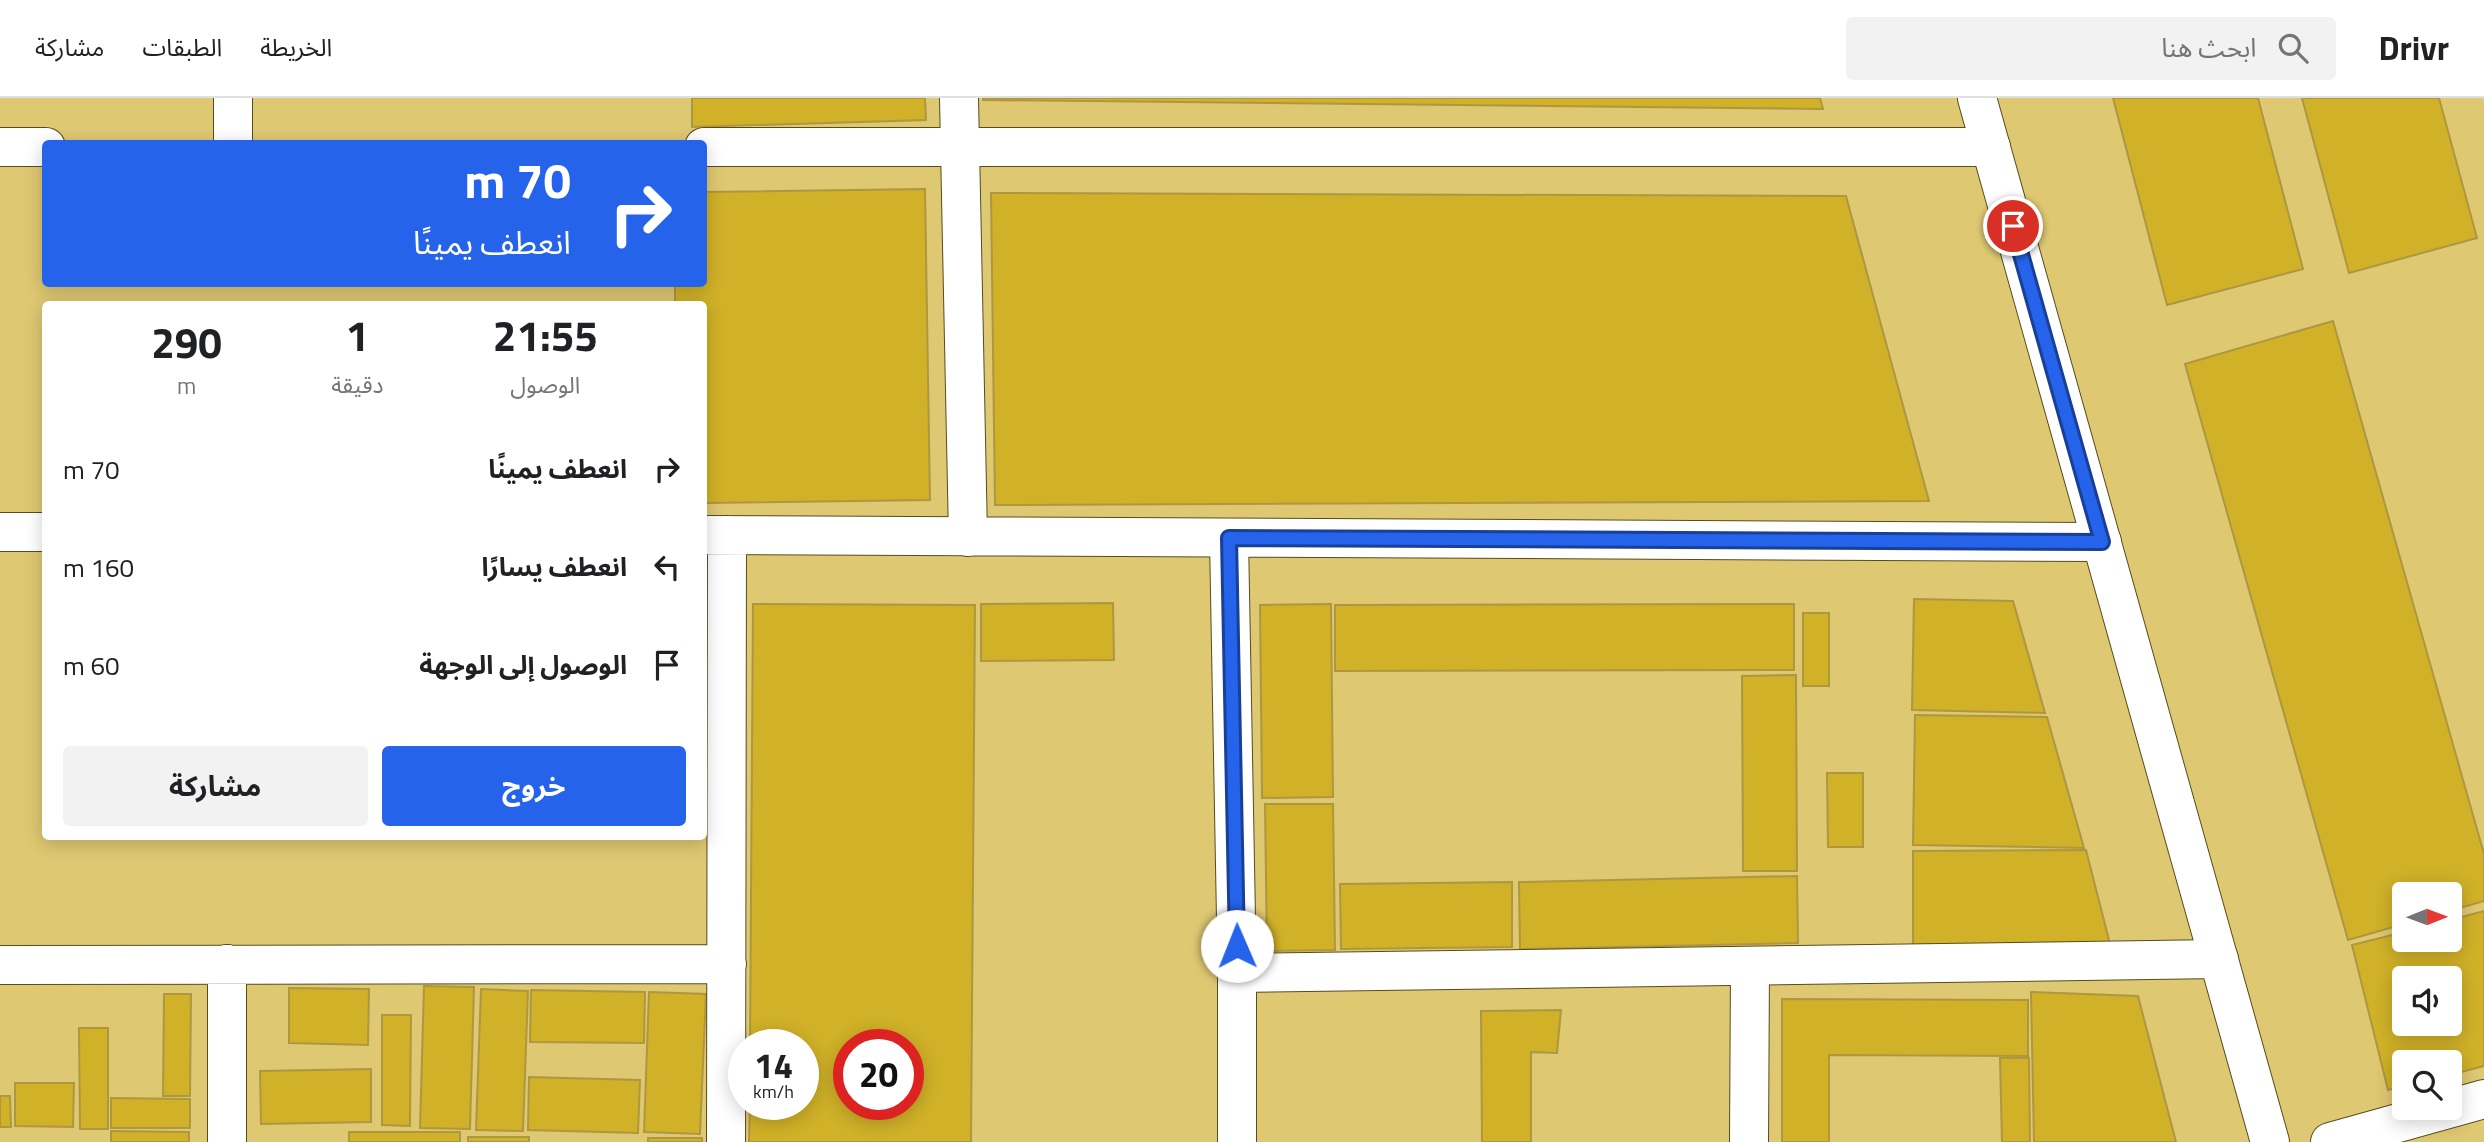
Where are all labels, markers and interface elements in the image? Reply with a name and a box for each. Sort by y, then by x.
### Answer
search box [1846,17,2336,80]
text: Drivr [2378,23,2449,73]
text: ابحث هنا [2161,28,2256,67]
text: مشاركة [35,29,104,65]
text: الطبقات [142,29,222,65]
text: الخريطة [260,29,332,65]
icon: search [2274,29,2312,67]
text: 70 m [464,142,571,217]
icon: right [595,168,686,259]
pin [1983,196,2043,256]
icon: arrive [1994,207,2032,245]
text: انعطف يمينًا [413,218,571,266]
text: 1 [346,303,369,367]
text: 21:55 [493,303,598,367]
text: 290 [151,310,222,374]
text: دقيقة [331,367,384,402]
text: الوصول [510,367,580,402]
text: m [177,368,196,403]
text: انعطف يمينًا [488,449,627,488]
text: 70 m [63,450,120,489]
icon: right [648,450,686,488]
text: انعطف يسارًا [482,547,627,586]
text: 160 m [63,548,134,587]
icon: left [648,548,686,586]
text: الوصول إلى الوجهة [419,645,627,684]
text: 60 m [63,646,120,685]
icon: arrive [648,646,686,684]
button: مشاركة [63,746,368,826]
button: خروج [382,746,686,826]
north arrow [2392,882,2462,952]
map controls [2392,882,2462,1120]
position arrow [1200,909,1274,983]
button: sound [2392,966,2462,1036]
speed limit sign: 20 [833,1029,924,1120]
text: 14 [754,1038,793,1092]
button: search [2392,1050,2462,1120]
text: km/h [753,1078,794,1105]

